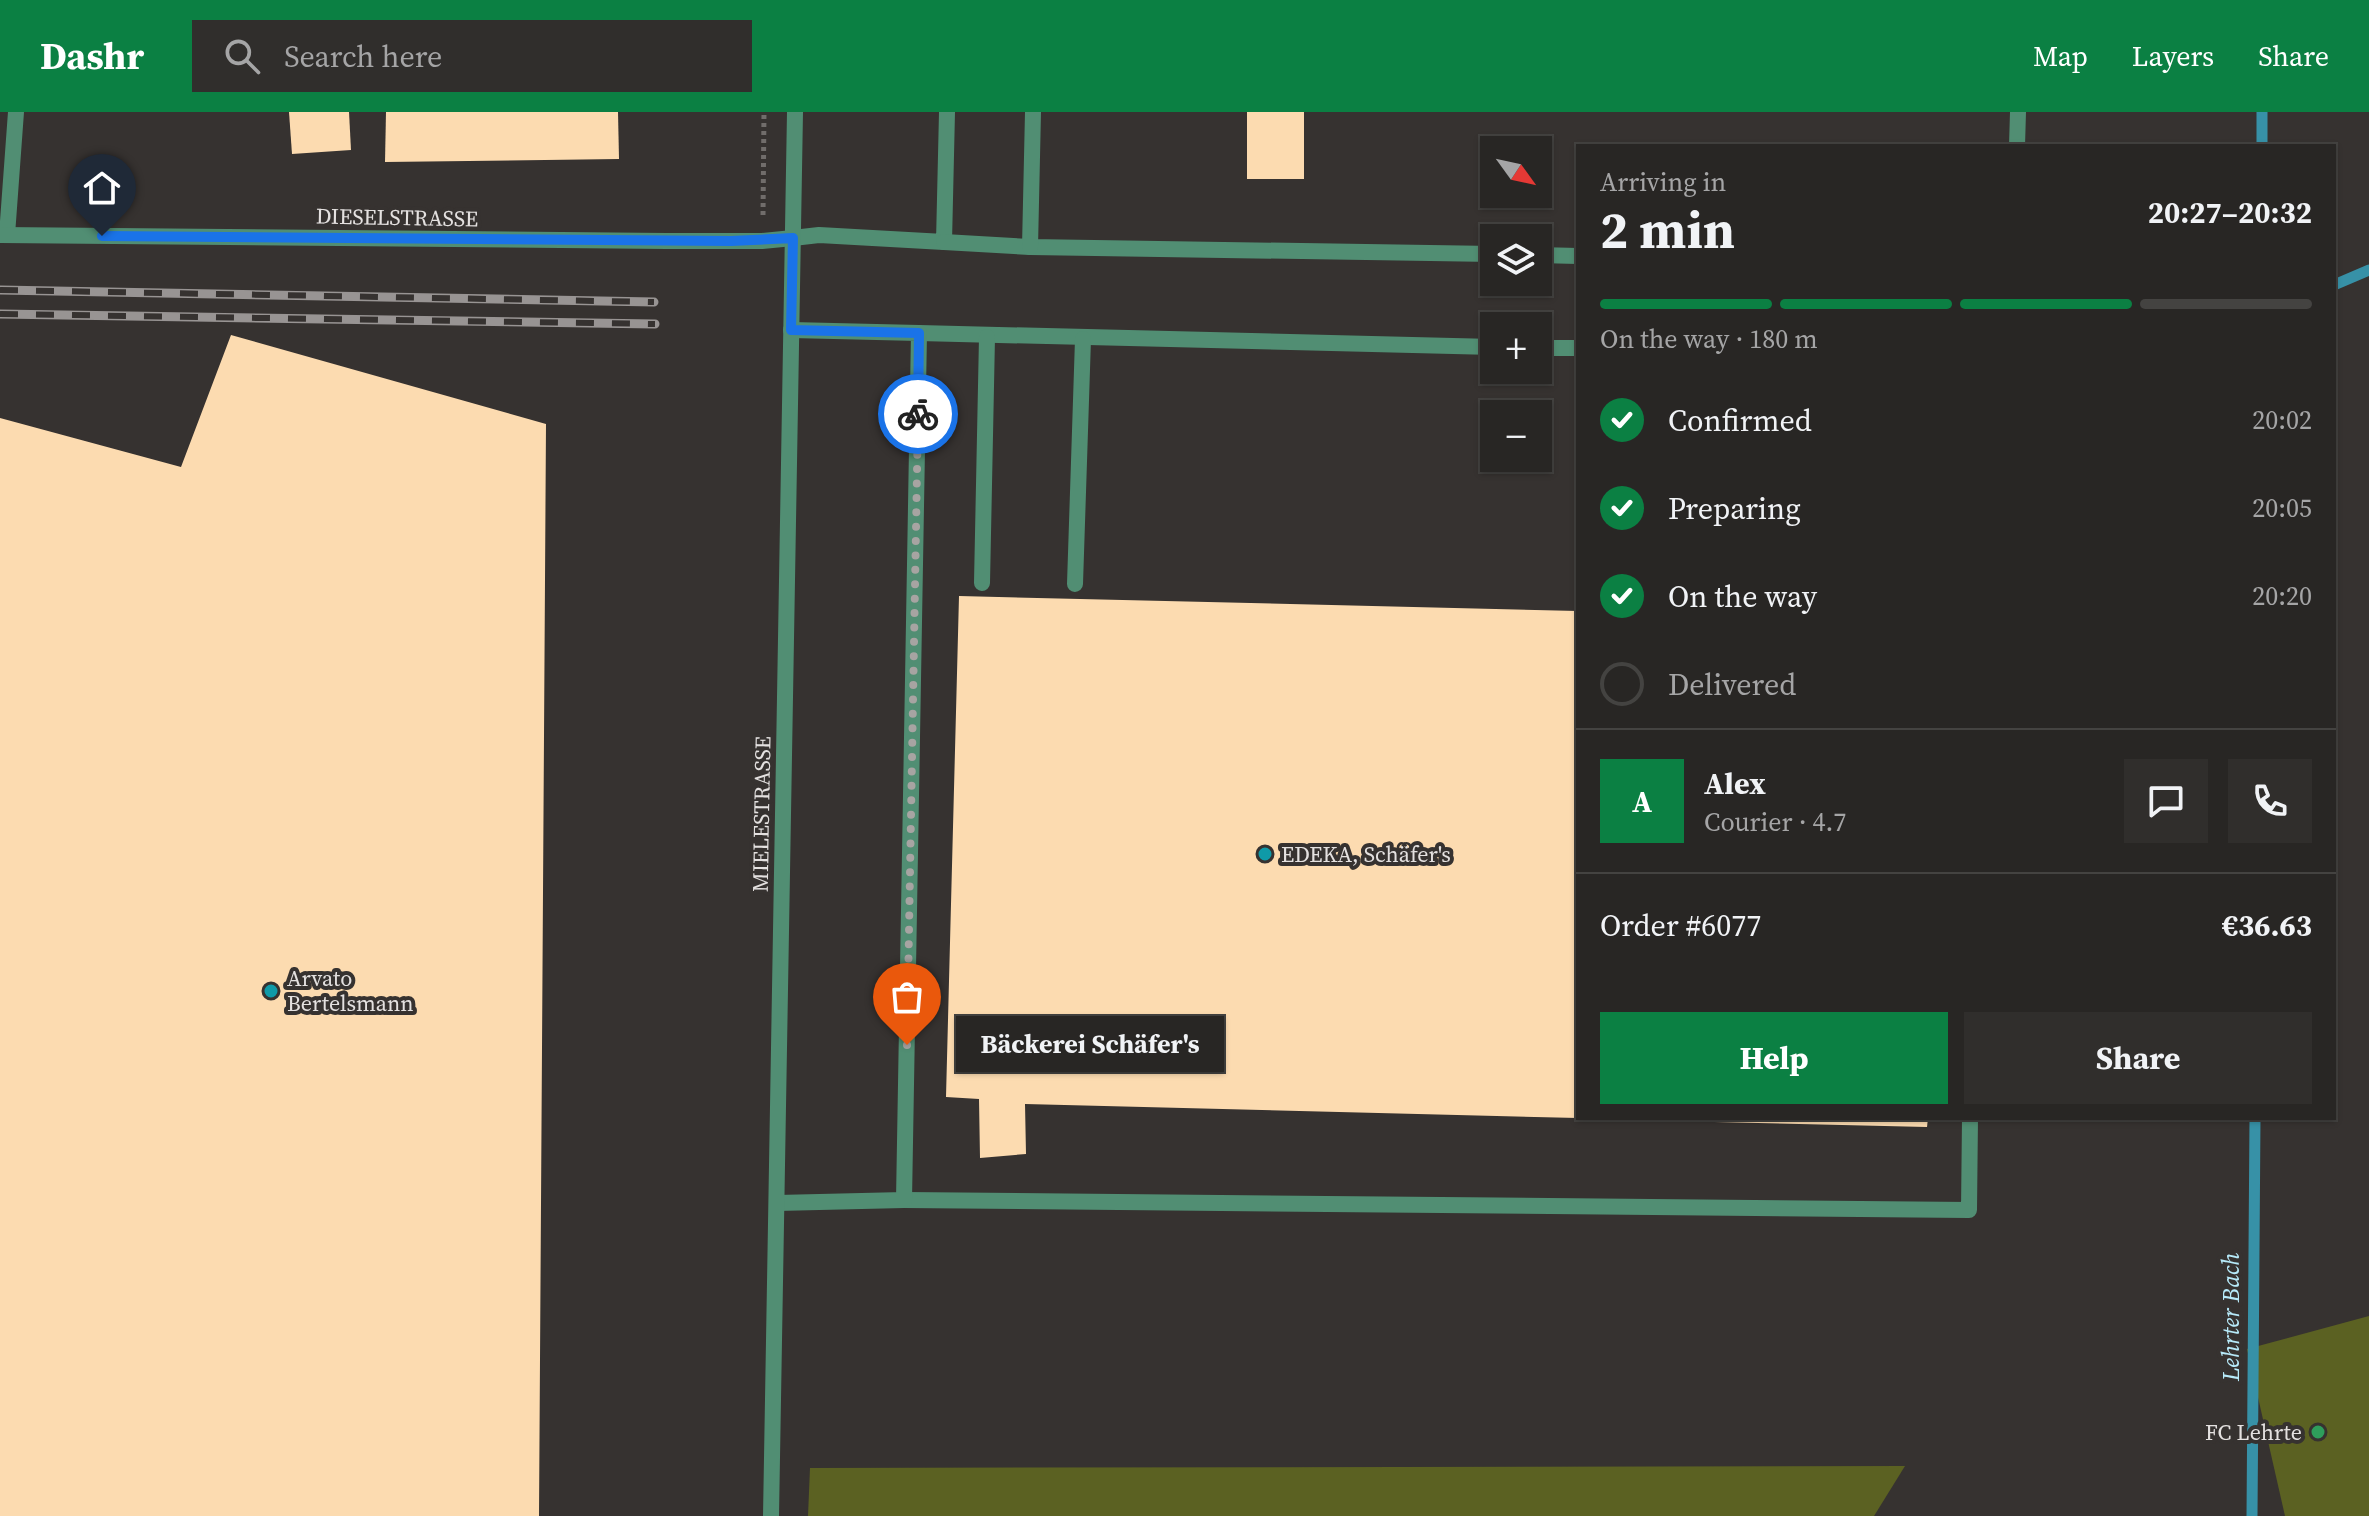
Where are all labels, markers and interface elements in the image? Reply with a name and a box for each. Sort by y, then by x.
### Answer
search box [192,20,752,92]
text: Dashr [40,30,144,82]
icon: search [220,34,264,78]
text: Search here [284,36,442,77]
text: Map [2033,37,2088,75]
text: Layers [2132,37,2214,75]
text: Share [2258,37,2329,75]
north arrow [1480,136,1552,208]
map controls [1480,136,1552,472]
pin [68,154,136,236]
text: Arriving in [1600,164,1726,200]
icon: home [80,166,124,210]
text: 20:27–20:32 [2148,192,2312,233]
text: 2 min [1600,194,1735,265]
street label: DIESELSTRASSE [316,201,478,233]
button: layers [1480,224,1552,296]
button: + [1480,312,1552,384]
text: On the way · 180 m [1600,321,1818,357]
courier [878,374,958,454]
icon: bike [896,392,940,436]
icon: check [1600,398,1644,442]
button: − [1480,400,1552,472]
text: Confirmed [1668,400,1812,441]
text: 20:02 [2252,402,2312,438]
icon: check [1600,486,1644,530]
text: Preparing [1668,488,1801,529]
text: 20:05 [2252,490,2312,526]
icon: check [1600,574,1644,618]
text: On the way [1668,576,1817,617]
text: 20:20 [2252,578,2312,614]
text: Delivered [1668,664,1796,705]
street label: MIELESTRASSE [745,736,777,892]
button: chat [2124,759,2208,843]
button: phone [2228,759,2312,843]
text: Alex [1704,763,1766,804]
text: A [1632,781,1652,822]
text: Courier · 4.7 [1704,804,1846,840]
place label: EDEKA, Schäfer's [1281,839,1451,869]
marker: EDEKA, Schäfer's [1256,845,1274,863]
text: Order #6077 [1600,905,1761,946]
text: €36.63 [2222,905,2312,946]
place label: Arvato Bertelsmann [287,963,414,1018]
pin [873,963,941,1045]
icon: bag [885,975,929,1019]
marker: Arvato Bertelsmann [262,982,280,1000]
button: Help [1600,1012,1948,1104]
button: Share [1964,1012,2312,1104]
callout: Bäckerei Schäfer's [955,1017,1223,1073]
text: Bäckerei Schäfer's [981,1026,1199,1062]
water label: Lehrter Bach [2214,1253,2247,1382]
place label: FC Lehrte [2205,1417,2302,1447]
marker: FC Lehrte [2309,1423,2327,1441]

